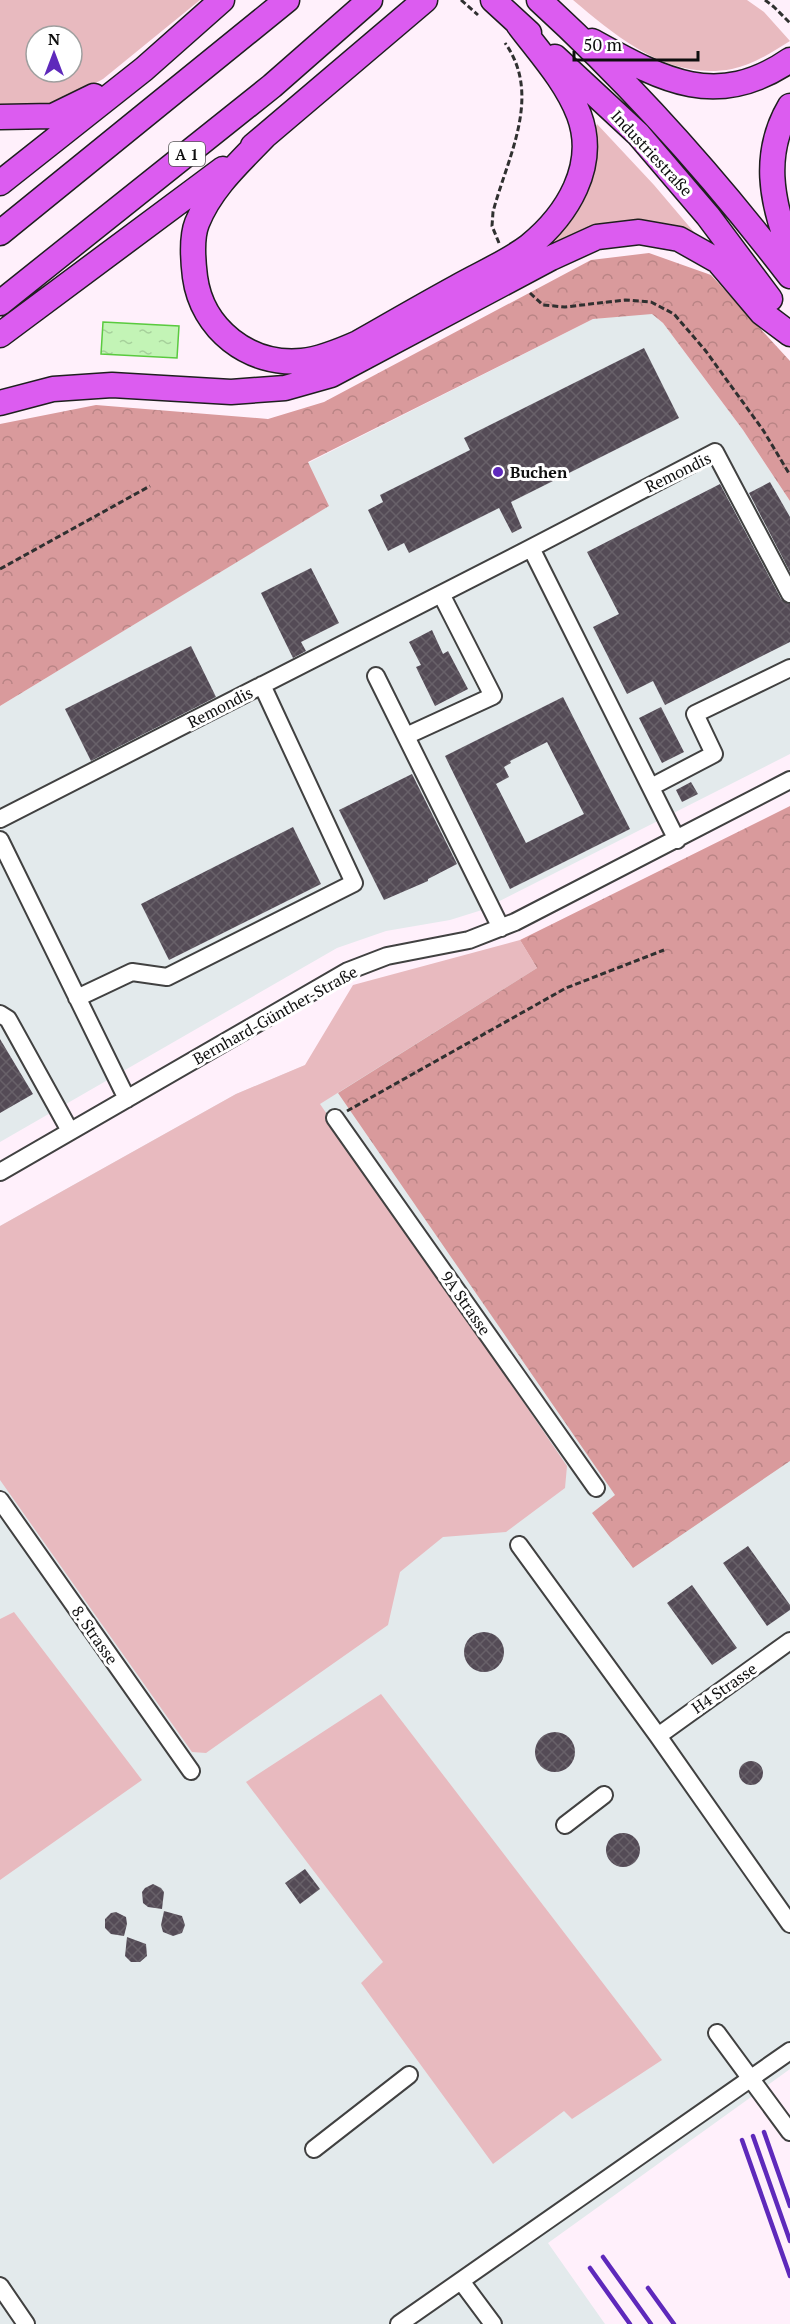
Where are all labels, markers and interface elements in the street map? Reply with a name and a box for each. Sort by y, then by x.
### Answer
north arrow [24,24,84,84]
scale bar [574,24,698,62]
text: N [48,28,60,50]
text: 50 m [583,32,623,56]
street label: Industriestraße [606,105,698,201]
road number: A 1 [169,142,205,166]
street label: Remondis [641,447,715,497]
place label: Buchen [510,461,568,483]
marker: Buchen [491,465,505,479]
street label: Remondis [183,681,257,733]
street label: Bernhard-Günther-Straße [189,960,361,1070]
street label: 9A Strasse [436,1267,496,1339]
street label: 8. Strasse [67,1601,123,1669]
street label: H4 Strasse [687,1658,761,1718]

